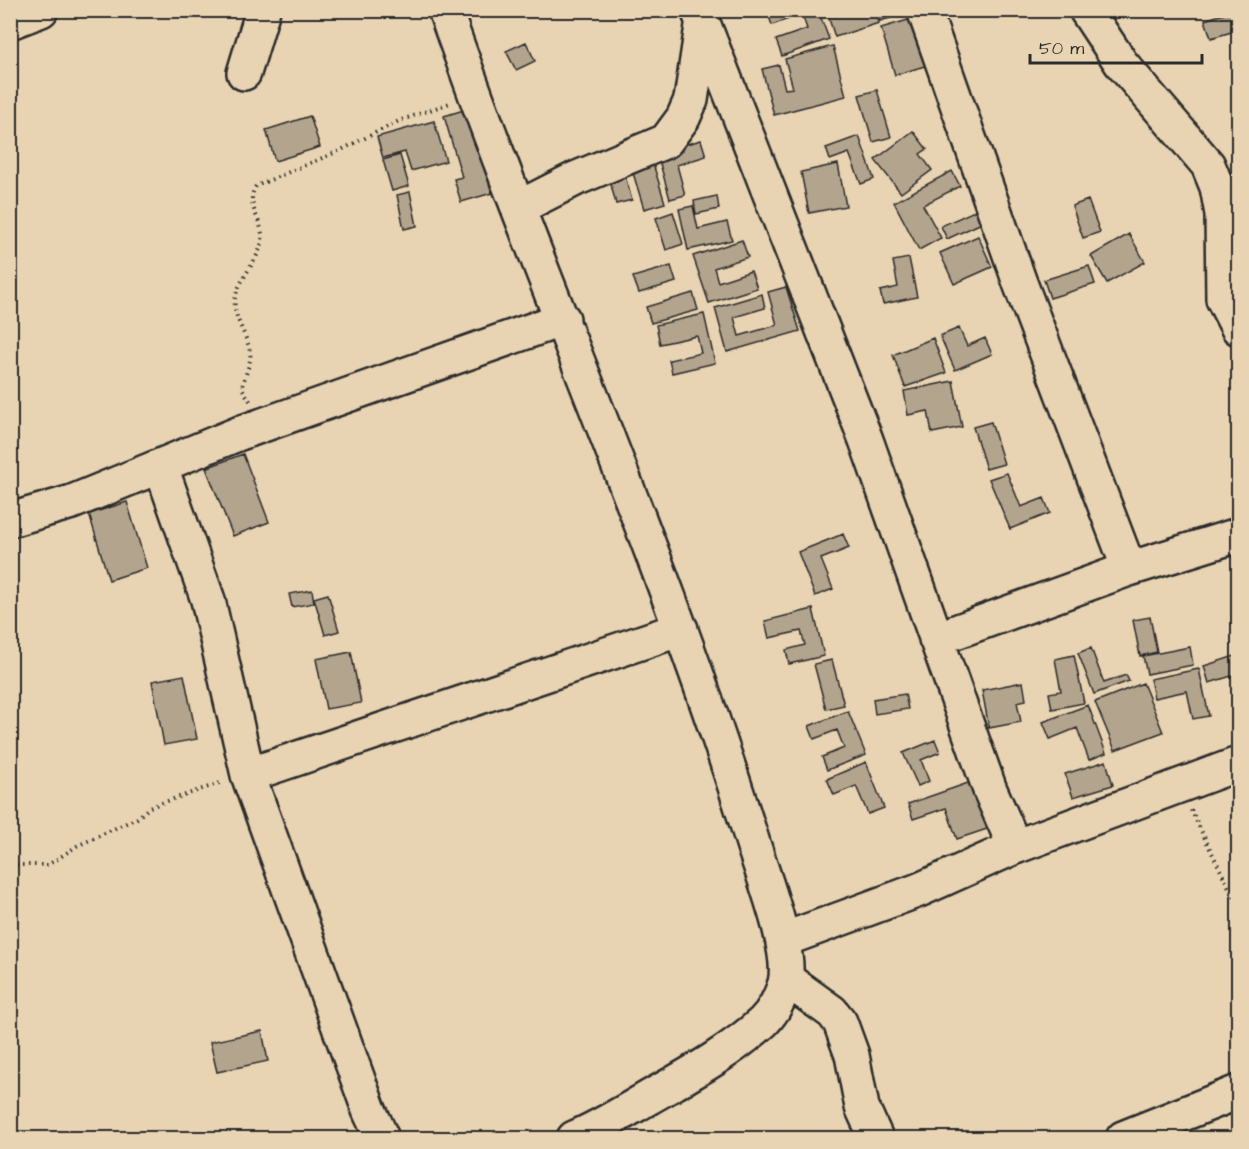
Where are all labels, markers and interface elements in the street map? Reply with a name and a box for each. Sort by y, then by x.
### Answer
scale bar [1030,27,1202,65]
text: 50 m [1039,36,1084,61]

